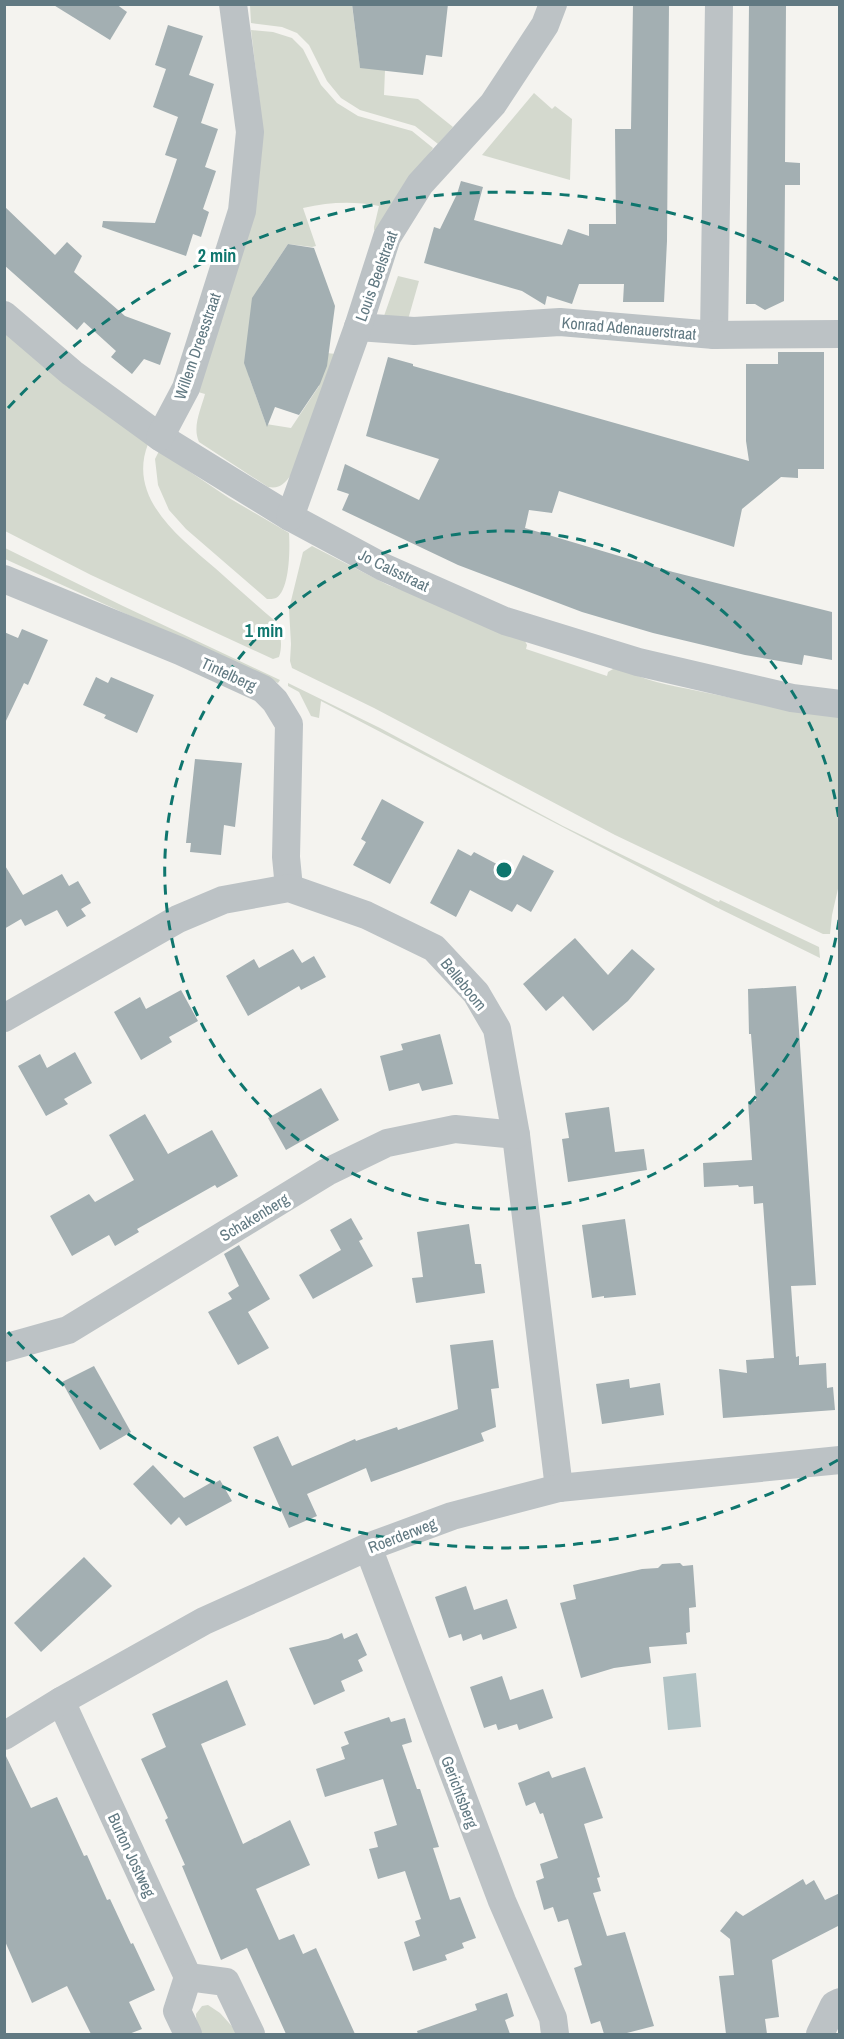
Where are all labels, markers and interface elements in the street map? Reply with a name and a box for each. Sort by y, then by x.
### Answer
street label: Louis Beelstraat [349,227,403,324]
text: 2 min [198,243,236,268]
street label: Willem Dreesstraat [168,289,226,402]
street label: Konrad Adenauerstraat [561,311,698,345]
street label: Jo Calsstraat [355,543,434,597]
text: 1 min [245,618,283,643]
street label: Tintelberg [198,652,261,697]
centre of rings [494,860,514,880]
street label: Belleboom [436,953,492,1015]
street label: Schakenberg [215,1187,293,1246]
street label: Roerderweg [365,1512,440,1558]
street label: Gerichtsberg [436,1753,484,1832]
street label: Burton Jostweg [103,1809,161,1901]

